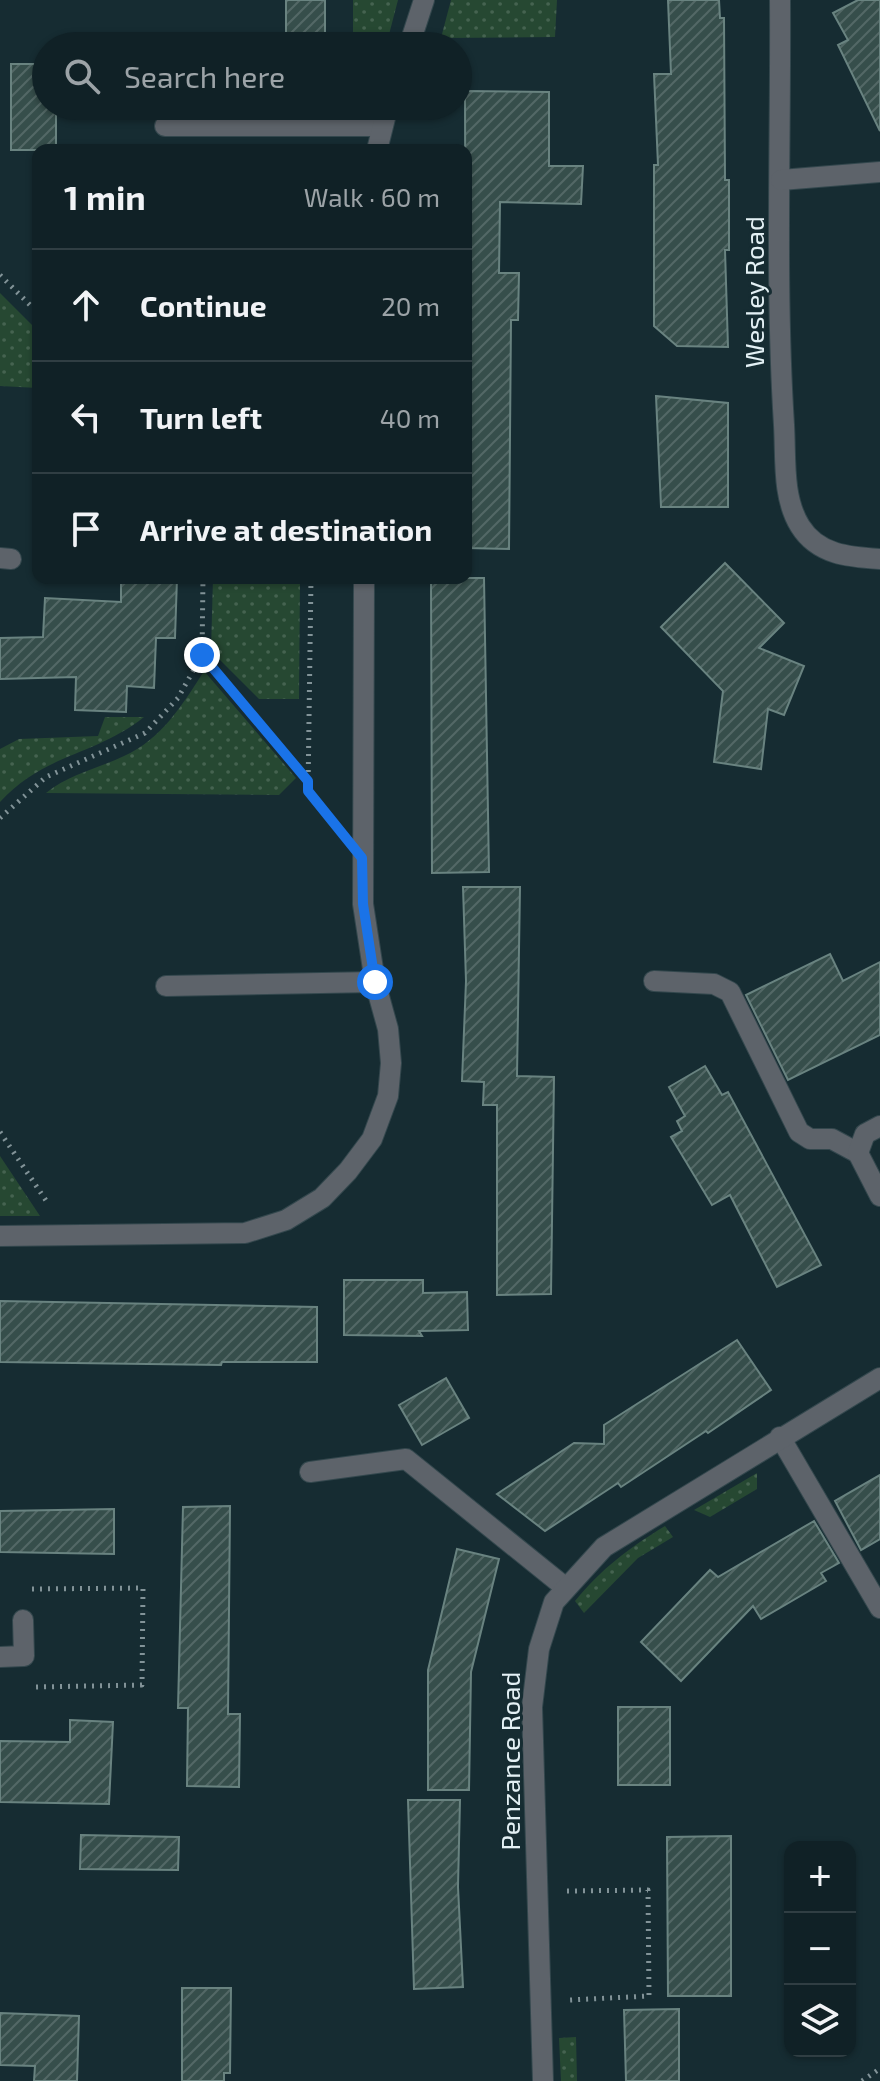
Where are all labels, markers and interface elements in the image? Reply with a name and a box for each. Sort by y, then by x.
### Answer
search box [32,32,472,120]
icon: search [60,54,104,98]
text: Search here [124,58,285,94]
text: 1 min [64,176,146,217]
text: Walk · 60 m [304,181,440,212]
street label: Wesley Road [738,216,769,368]
icon: ahead [64,283,108,327]
text: Continue [140,287,267,323]
text: 20 m [381,290,440,321]
icon: left [64,395,108,439]
text: Turn left [140,399,262,435]
text: 40 m [380,402,440,433]
icon: arrive [64,507,108,551]
text: Arrive at destination [140,511,432,547]
route end [184,637,220,673]
route start [357,964,393,1000]
street label: Penzance Road [494,1671,525,1851]
map controls [784,1841,856,2057]
button: + [784,1841,856,1913]
button: − [784,1913,856,1985]
button: layers [784,1985,856,2057]

